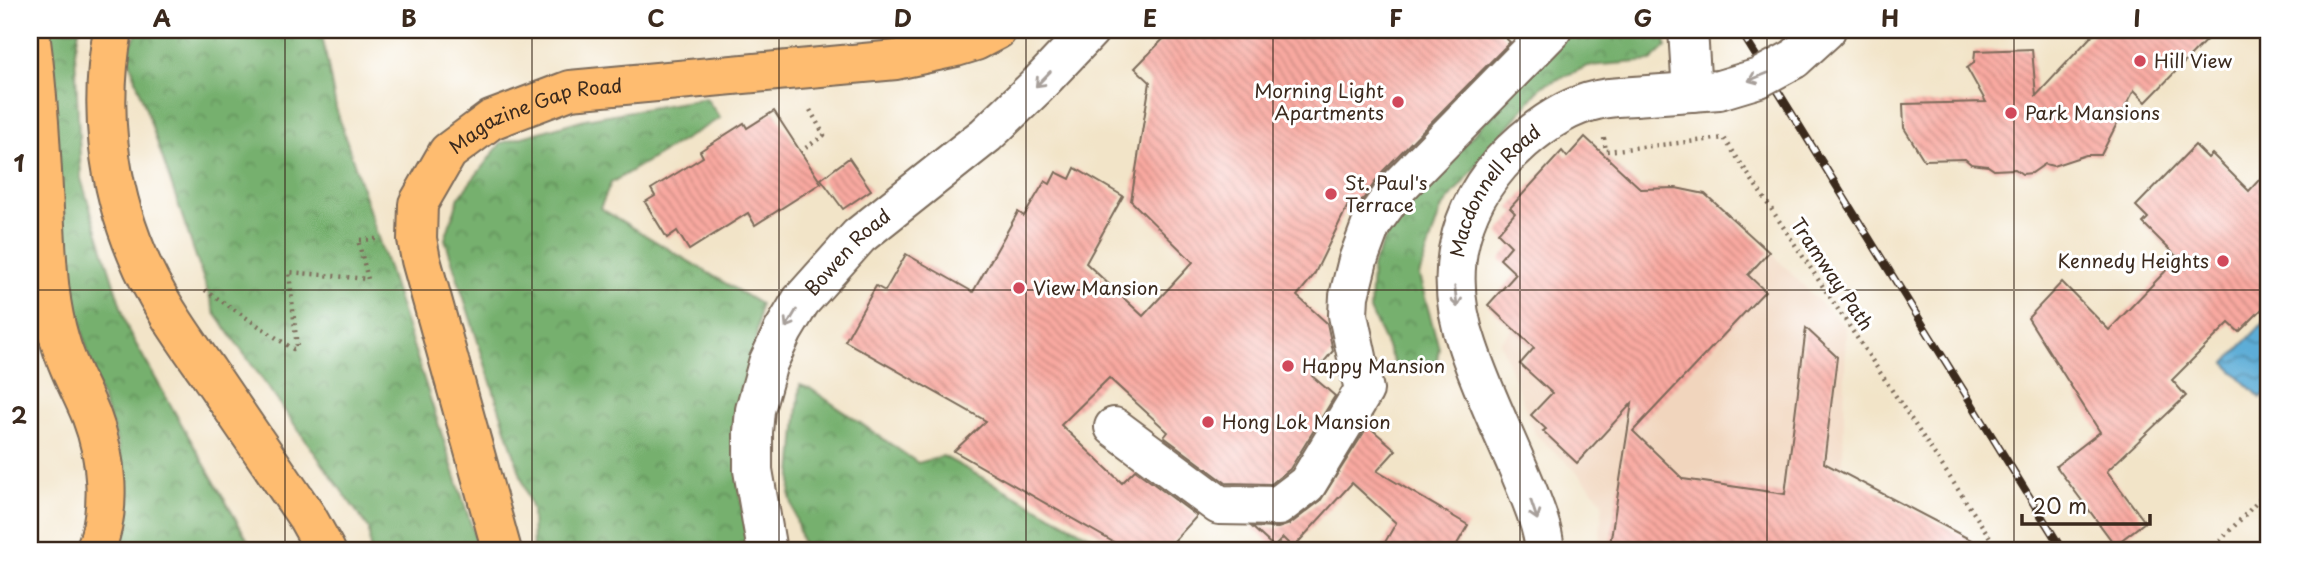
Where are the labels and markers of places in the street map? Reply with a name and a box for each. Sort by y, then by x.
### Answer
place label: Hill View [2154,46,2232,74]
marker: Hill View [2132,53,2148,69]
place label: Morning Light Apartments [1254,76,1384,126]
marker: Morning Light Apartments [1390,94,1406,110]
place label: Park Mansions [2025,98,2160,126]
marker: Park Mansions [2003,105,2019,121]
place label: St. Paul's Terrace [1345,168,1427,218]
marker: St. Paul's Terrace [1323,186,1339,202]
place label: Kennedy Heights [2057,246,2209,274]
marker: Kennedy Heights [2215,253,2231,269]
place label: View Mansion [1033,273,1159,301]
marker: View Mansion [1011,280,1027,296]
place label: Happy Mansion [1302,351,1445,379]
marker: Happy Mansion [1280,358,1296,374]
place label: Hong Lok Mansion [1222,407,1391,435]
marker: Hong Lok Mansion [1200,414,1216,430]

